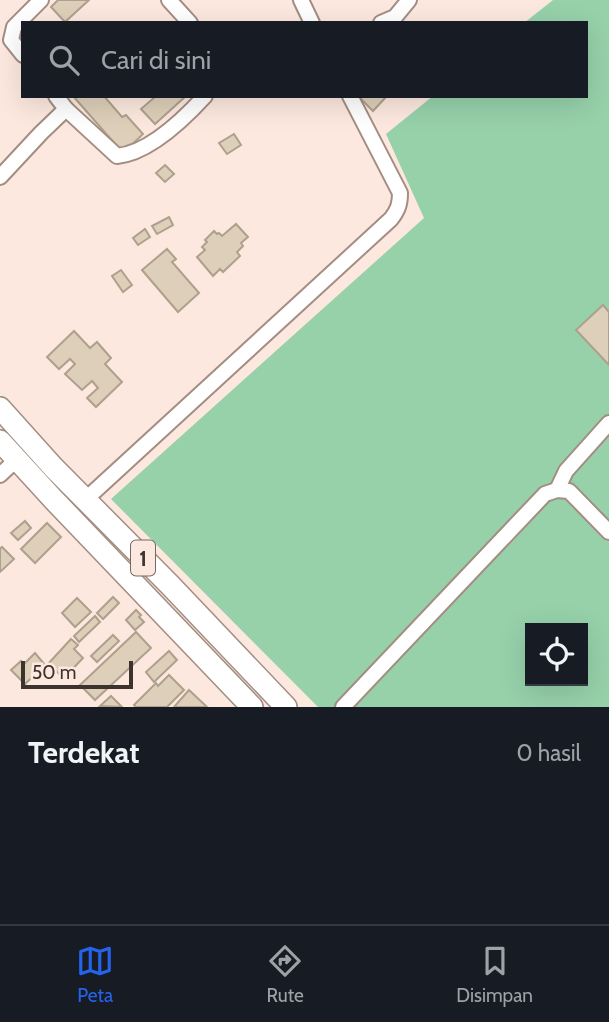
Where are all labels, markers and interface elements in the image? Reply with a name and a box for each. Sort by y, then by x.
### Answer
search box [21,21,588,98]
icon: search [45,41,83,79]
text: Cari di sini [101,44,211,76]
road number: 1 [131,540,155,576]
map controls [525,623,588,686]
button: locate [525,623,588,686]
scale bar [21,658,133,690]
text: 50 m [32,661,76,684]
text: Terdekat [28,734,140,771]
text: 0 hasil [516,739,581,767]
tab: Peta [76,942,114,1007]
tab: Rute [266,942,304,1007]
tab: Disimpan [456,942,533,1007]

